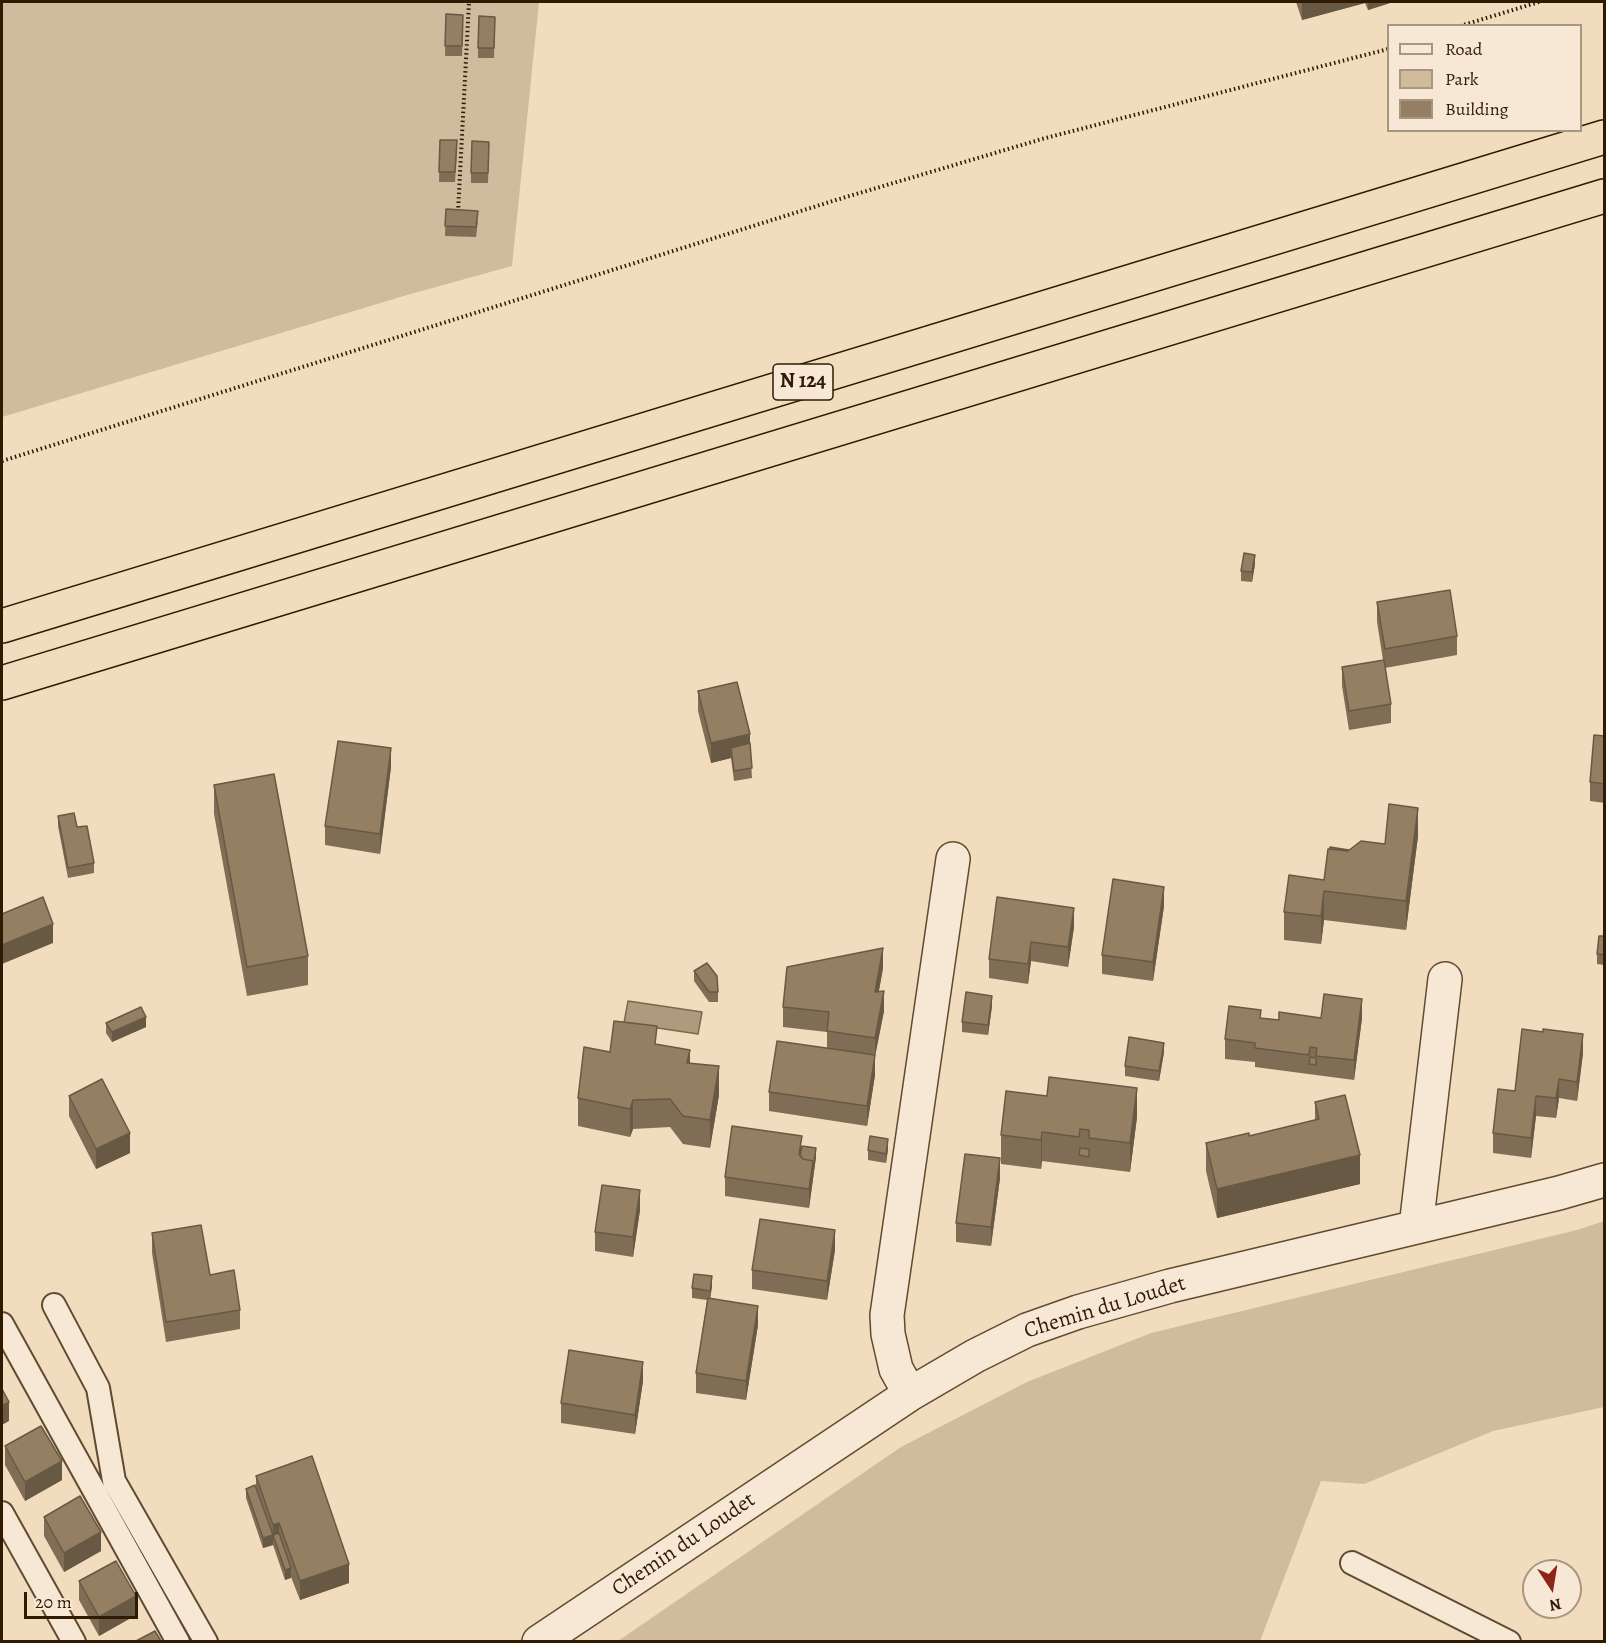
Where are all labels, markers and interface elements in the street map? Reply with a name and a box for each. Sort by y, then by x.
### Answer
legend [1387,24,1582,132]
text: Road [1445,37,1482,61]
text: Park [1445,67,1479,91]
text: Building [1445,97,1509,121]
road number: N 124 [773,364,833,400]
street label: Chemin du Loudet [1021,1271,1189,1345]
street label: Chemin du Loudet [607,1487,761,1603]
north arrow [1522,1559,1582,1619]
scale bar [27,1580,141,1618]
text: 20 m [35,1590,72,1614]
text: N [1547,1593,1563,1617]

